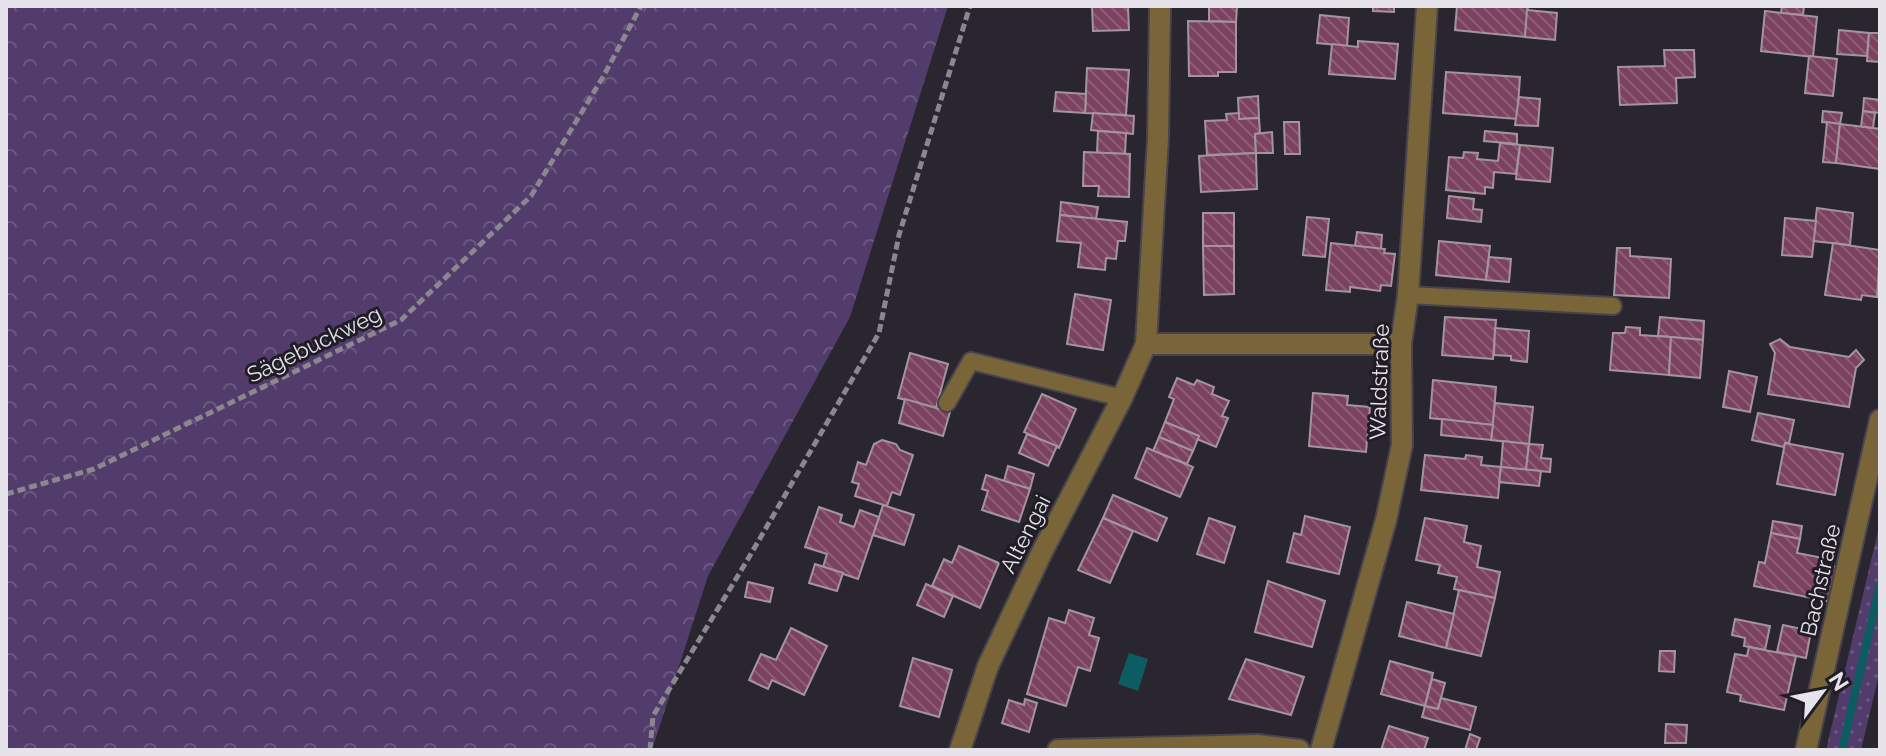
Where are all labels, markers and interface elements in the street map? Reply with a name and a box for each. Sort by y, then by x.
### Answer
street label: Sägebuckweg [243,300,385,388]
street label: Waldstraße [1364,323,1394,441]
street label: Altengai [994,491,1056,577]
street label: Bachstraße [1794,521,1846,639]
north arrow [1782,652,1862,732]
text: N [1823,667,1854,695]

